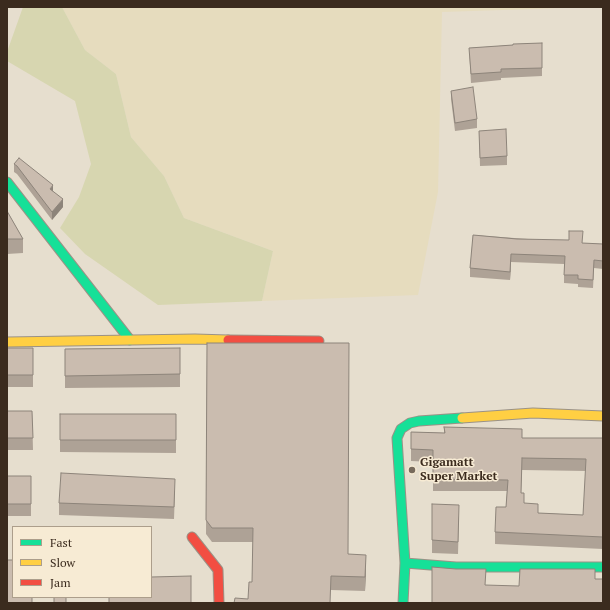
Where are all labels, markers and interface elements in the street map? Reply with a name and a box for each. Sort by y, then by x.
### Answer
place label: Gigamatt Super Market [420,456,497,484]
marker: Gigamatt Super Market [407,465,417,475]
legend [12,526,152,598]
text: Fast [50,535,72,550]
text: Slow [50,555,75,570]
text: Jam [50,575,71,590]

